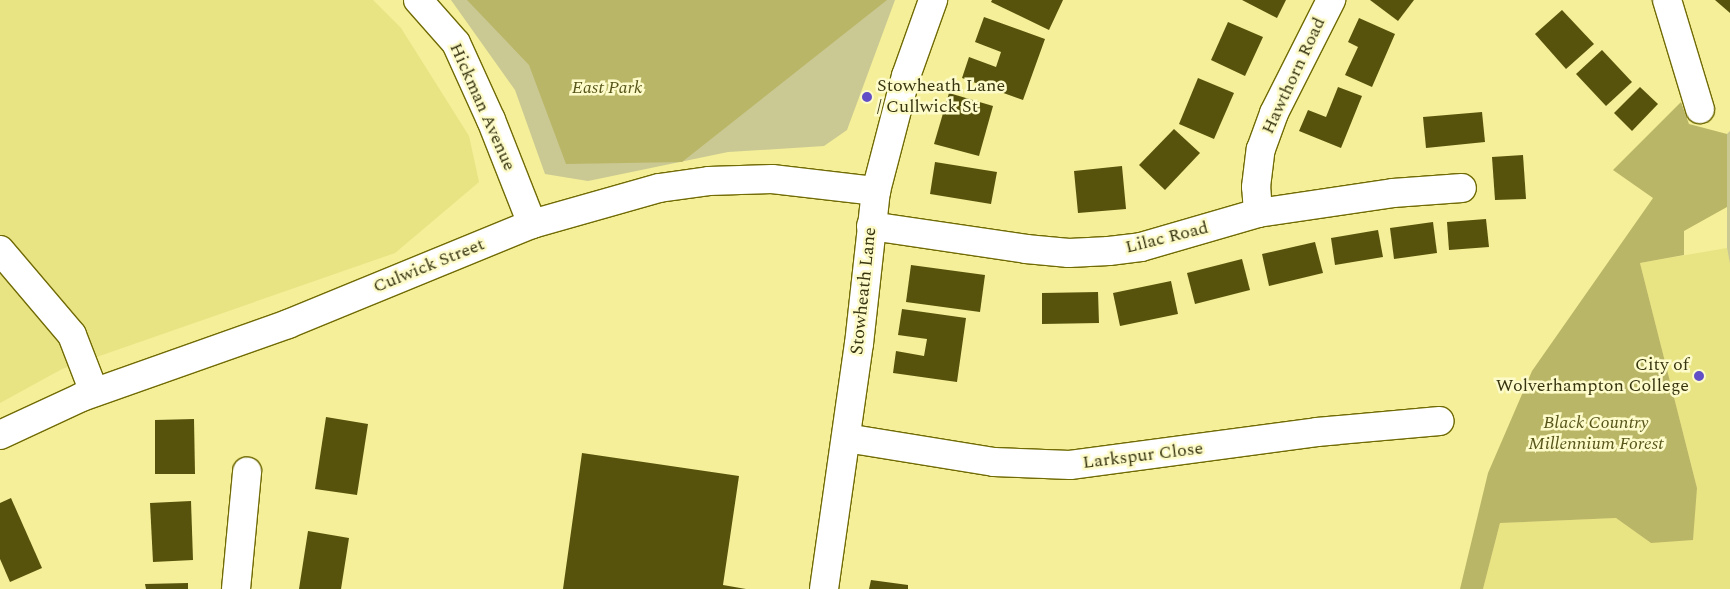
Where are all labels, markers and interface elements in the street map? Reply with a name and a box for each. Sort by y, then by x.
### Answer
street label: Hawthorn Road [1258,14,1330,138]
street label: Hickman Avenue [444,40,520,174]
place label: Stowheath Lane / Cullwick St [877,76,1005,118]
park label: East Park [572,77,642,99]
marker: Stowheath Lane / Cullwick St [861,91,873,103]
street label: Lilac Road [1123,217,1211,259]
street label: Stowheath Lane [847,226,881,356]
street label: Culwick Street [370,234,488,298]
place label: City of Wolverhampton College [1496,355,1689,398]
marker: City of Wolverhampton College [1693,370,1705,382]
park label: Black Country Millennium Forest [1528,413,1664,456]
street label: Larkspur Close [1081,438,1205,474]

